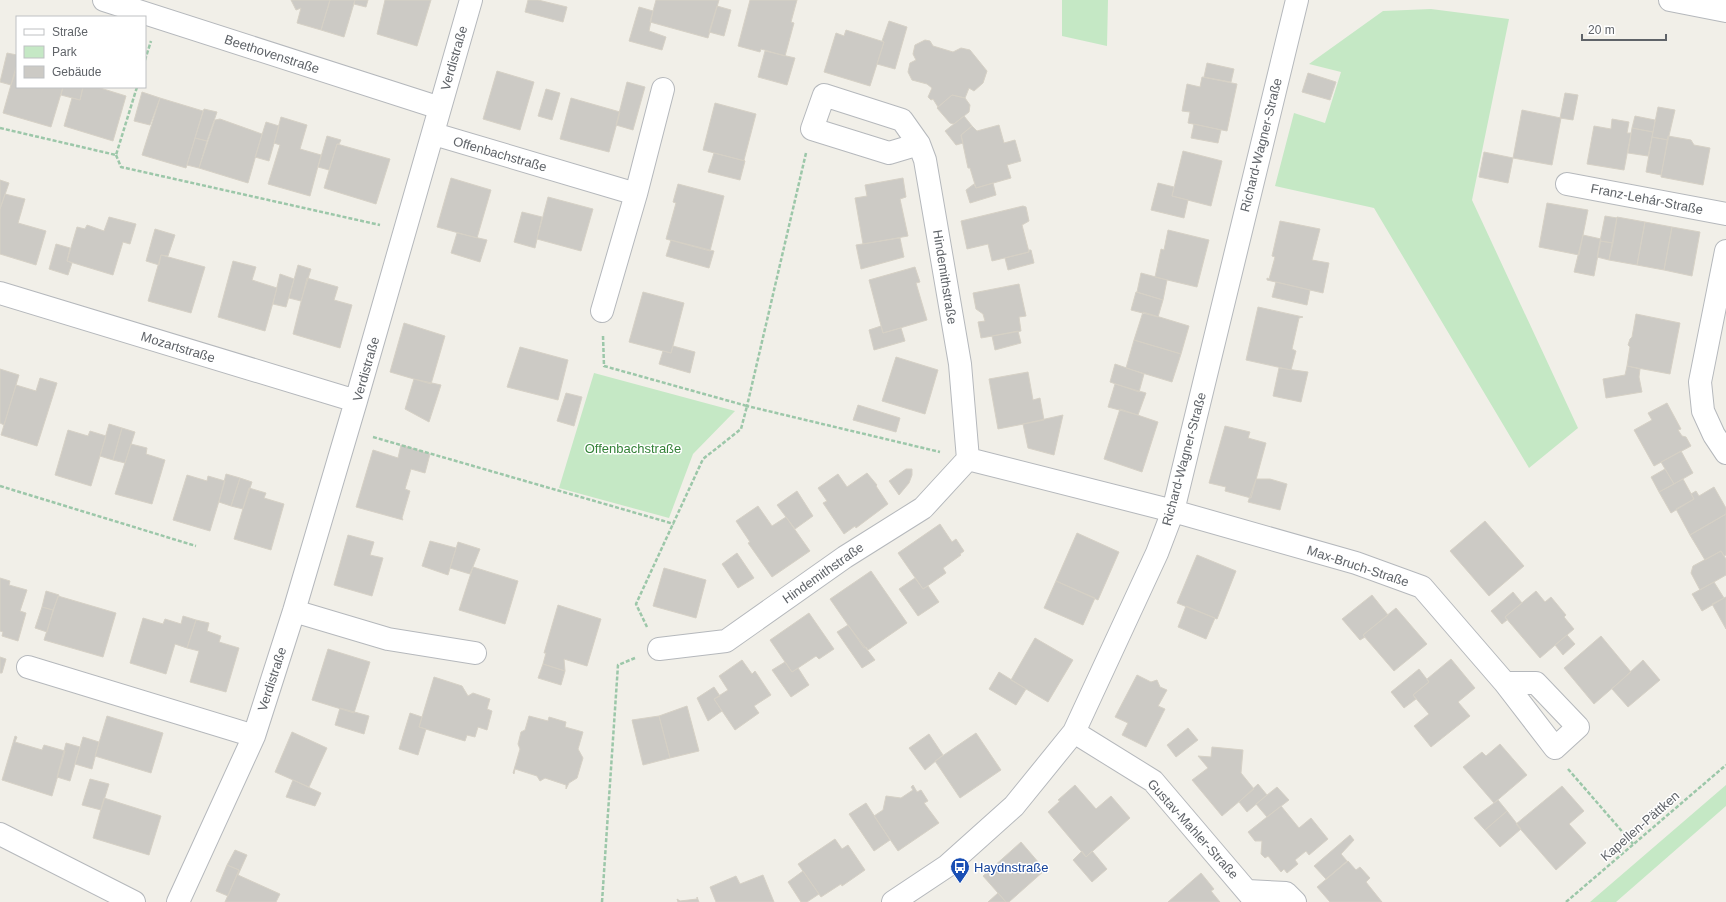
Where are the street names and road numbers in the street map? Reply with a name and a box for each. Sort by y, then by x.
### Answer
street label: Verdistraße [438,24,470,92]
street label: Beethovenstraße [223,32,321,76]
street label: Richard-Wagner-Straße [1237,76,1285,214]
street label: Offenbachstraße [452,133,548,175]
street label: Franz-Lehár-Straße [1590,181,1704,217]
street label: Hindemithstraße [930,229,960,325]
street label: Mozartstraße [139,329,217,365]
street label: Verdistraße [350,335,382,403]
street label: Richard-Wagner-Straße [1159,391,1209,527]
street label: Hindemithstraße [780,540,866,606]
street label: Max-Bruch-Straße [1305,542,1411,590]
street label: Verdistraße [255,645,289,713]
street label: Gustav-Mahler-Straße [1144,776,1242,882]
street label: Kapellen-Pättken [1598,788,1682,864]

